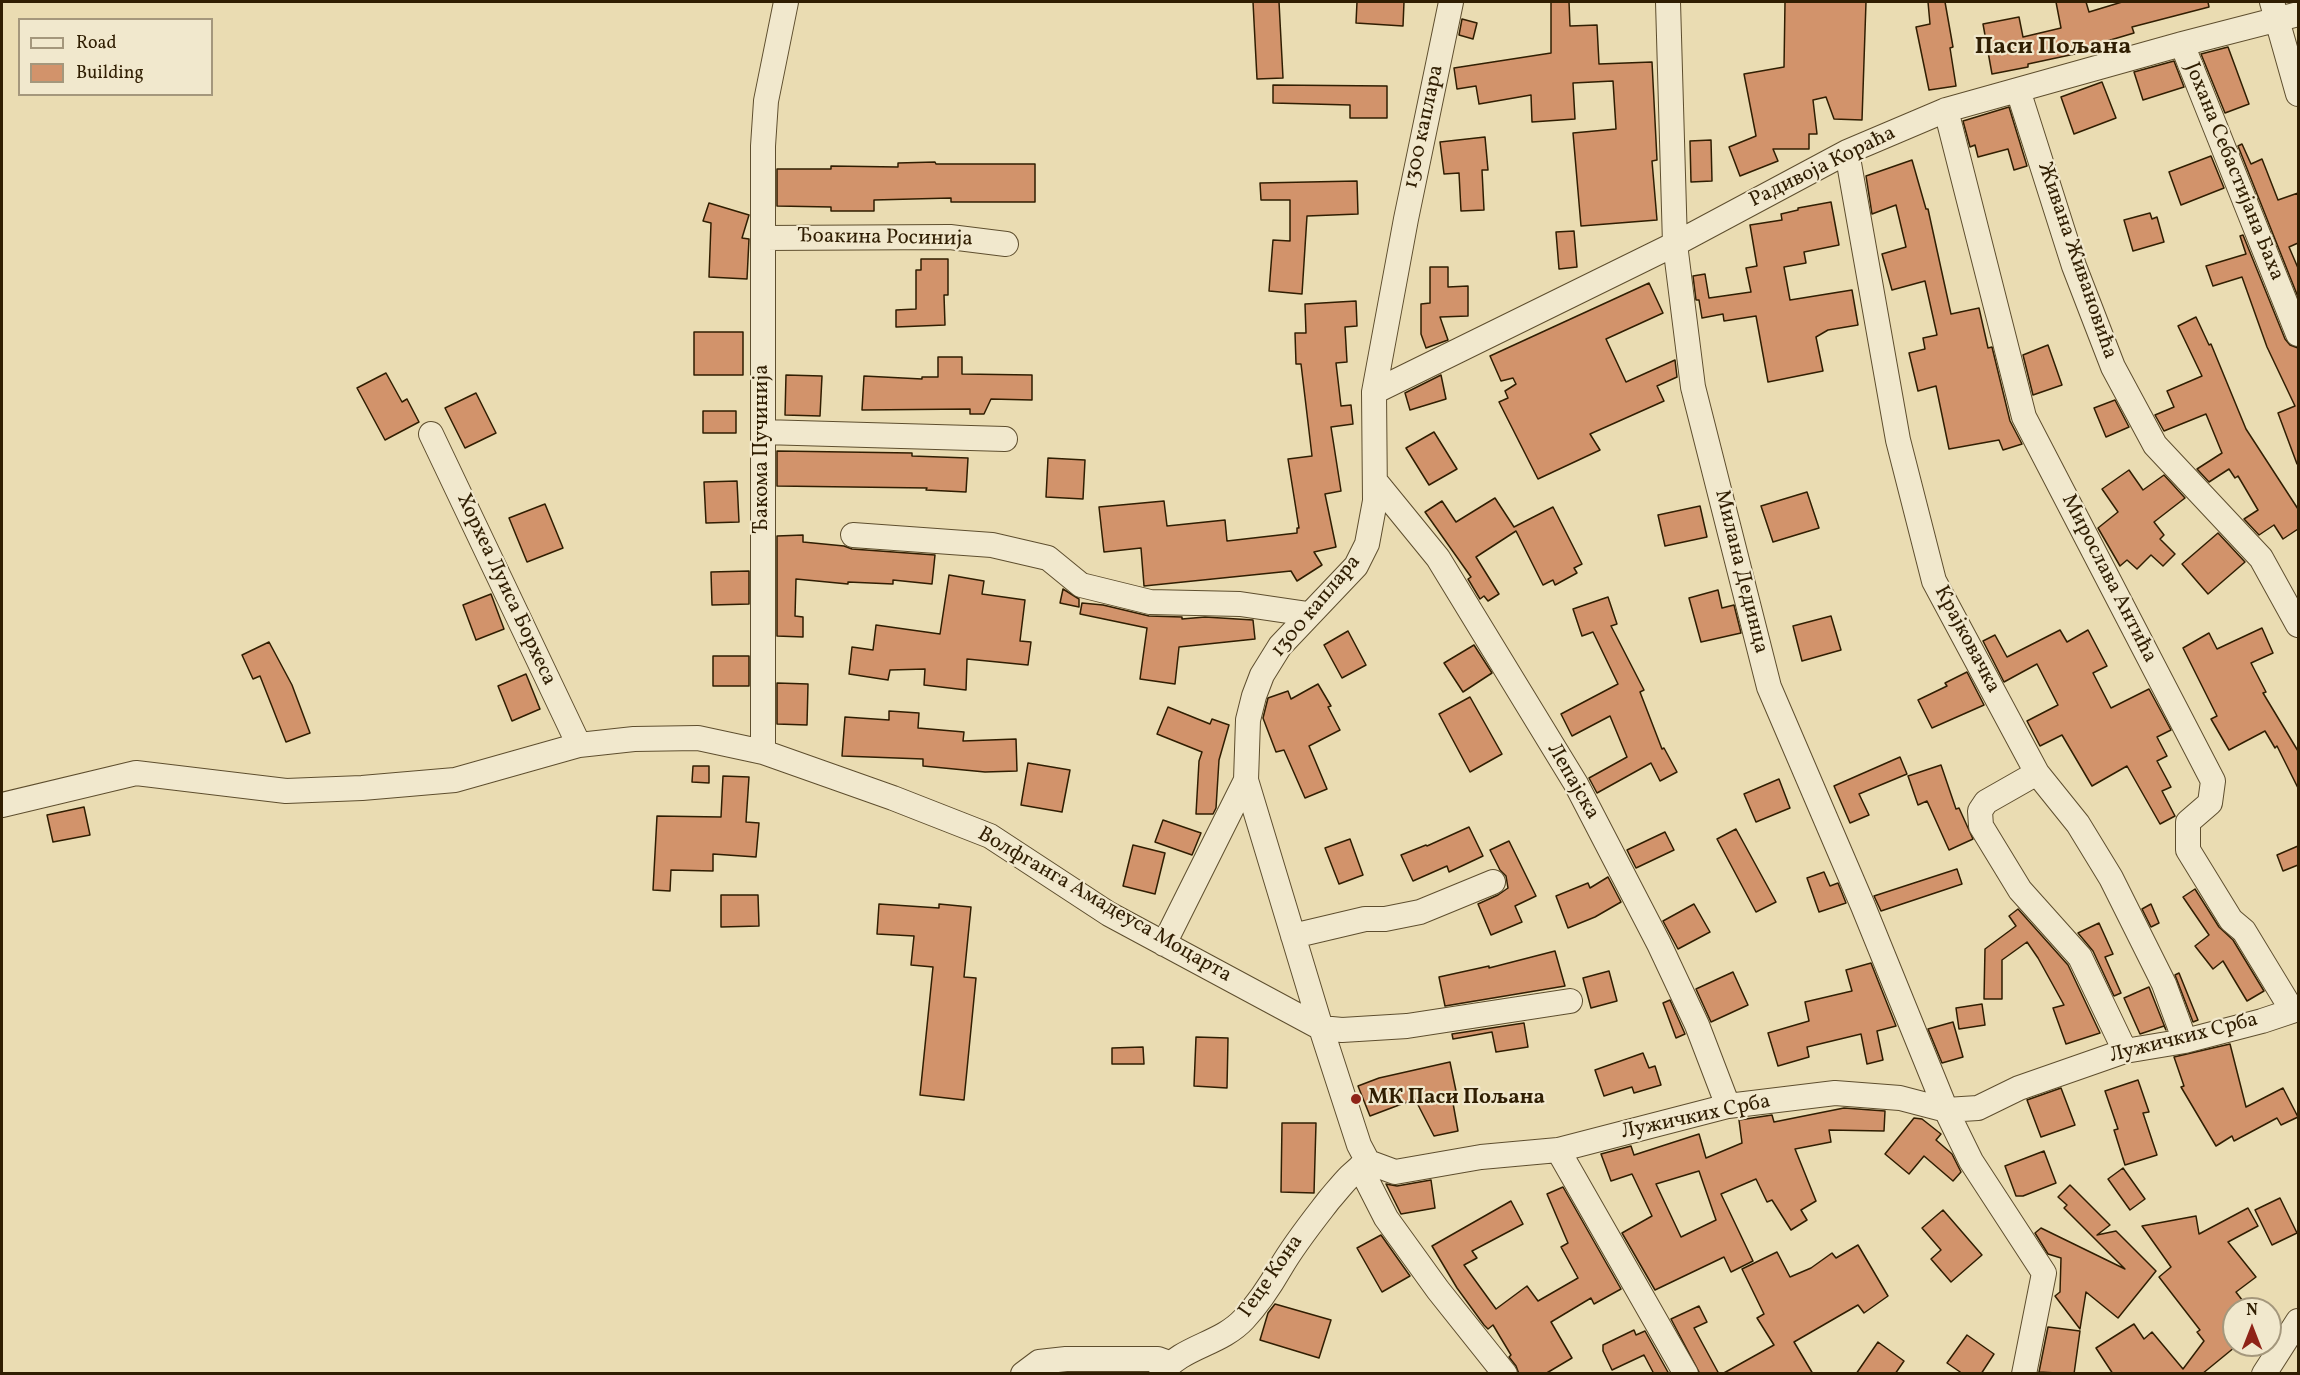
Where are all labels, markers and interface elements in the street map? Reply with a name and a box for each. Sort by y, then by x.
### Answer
legend [18,18,213,96]
text: Road [76,31,117,56]
district label: Паси Пољана [1975,35,2131,63]
street label: Јохана Себастијана Баха [2178,59,2288,285]
text: Building [76,61,144,86]
street label: 1300 каплара [1400,63,1450,191]
street label: Радивоја Кораћа [1746,122,1900,214]
street label: Живана Живановића [2030,159,2122,363]
street label: Ђоакина Росинија [797,225,973,253]
street label: Ђакома Пучинија [750,364,776,534]
street label: Милана Дединца [1707,488,1773,656]
street label: Хорхеа Луиса Борхеса [449,490,561,690]
street label: Мирослава Антића [2055,490,2161,668]
street label: 1300 каплара [1267,551,1367,663]
street label: Крајковачка [1927,582,2005,698]
street label: Лепајска [1540,739,1604,825]
street label: Волфганга Амадеуса Моцарта [972,823,1236,989]
street label: Лужичких Срба [2107,1008,2261,1070]
place label: МК Паси Пољана [1368,1086,1545,1112]
street label: Лужичких Срба [1619,1090,1773,1146]
marker: МК Паси Пољана [1349,1092,1363,1106]
street label: Геце Кона [1234,1231,1310,1323]
north arrow [2222,1297,2282,1357]
text: N [2246,1300,2258,1322]

